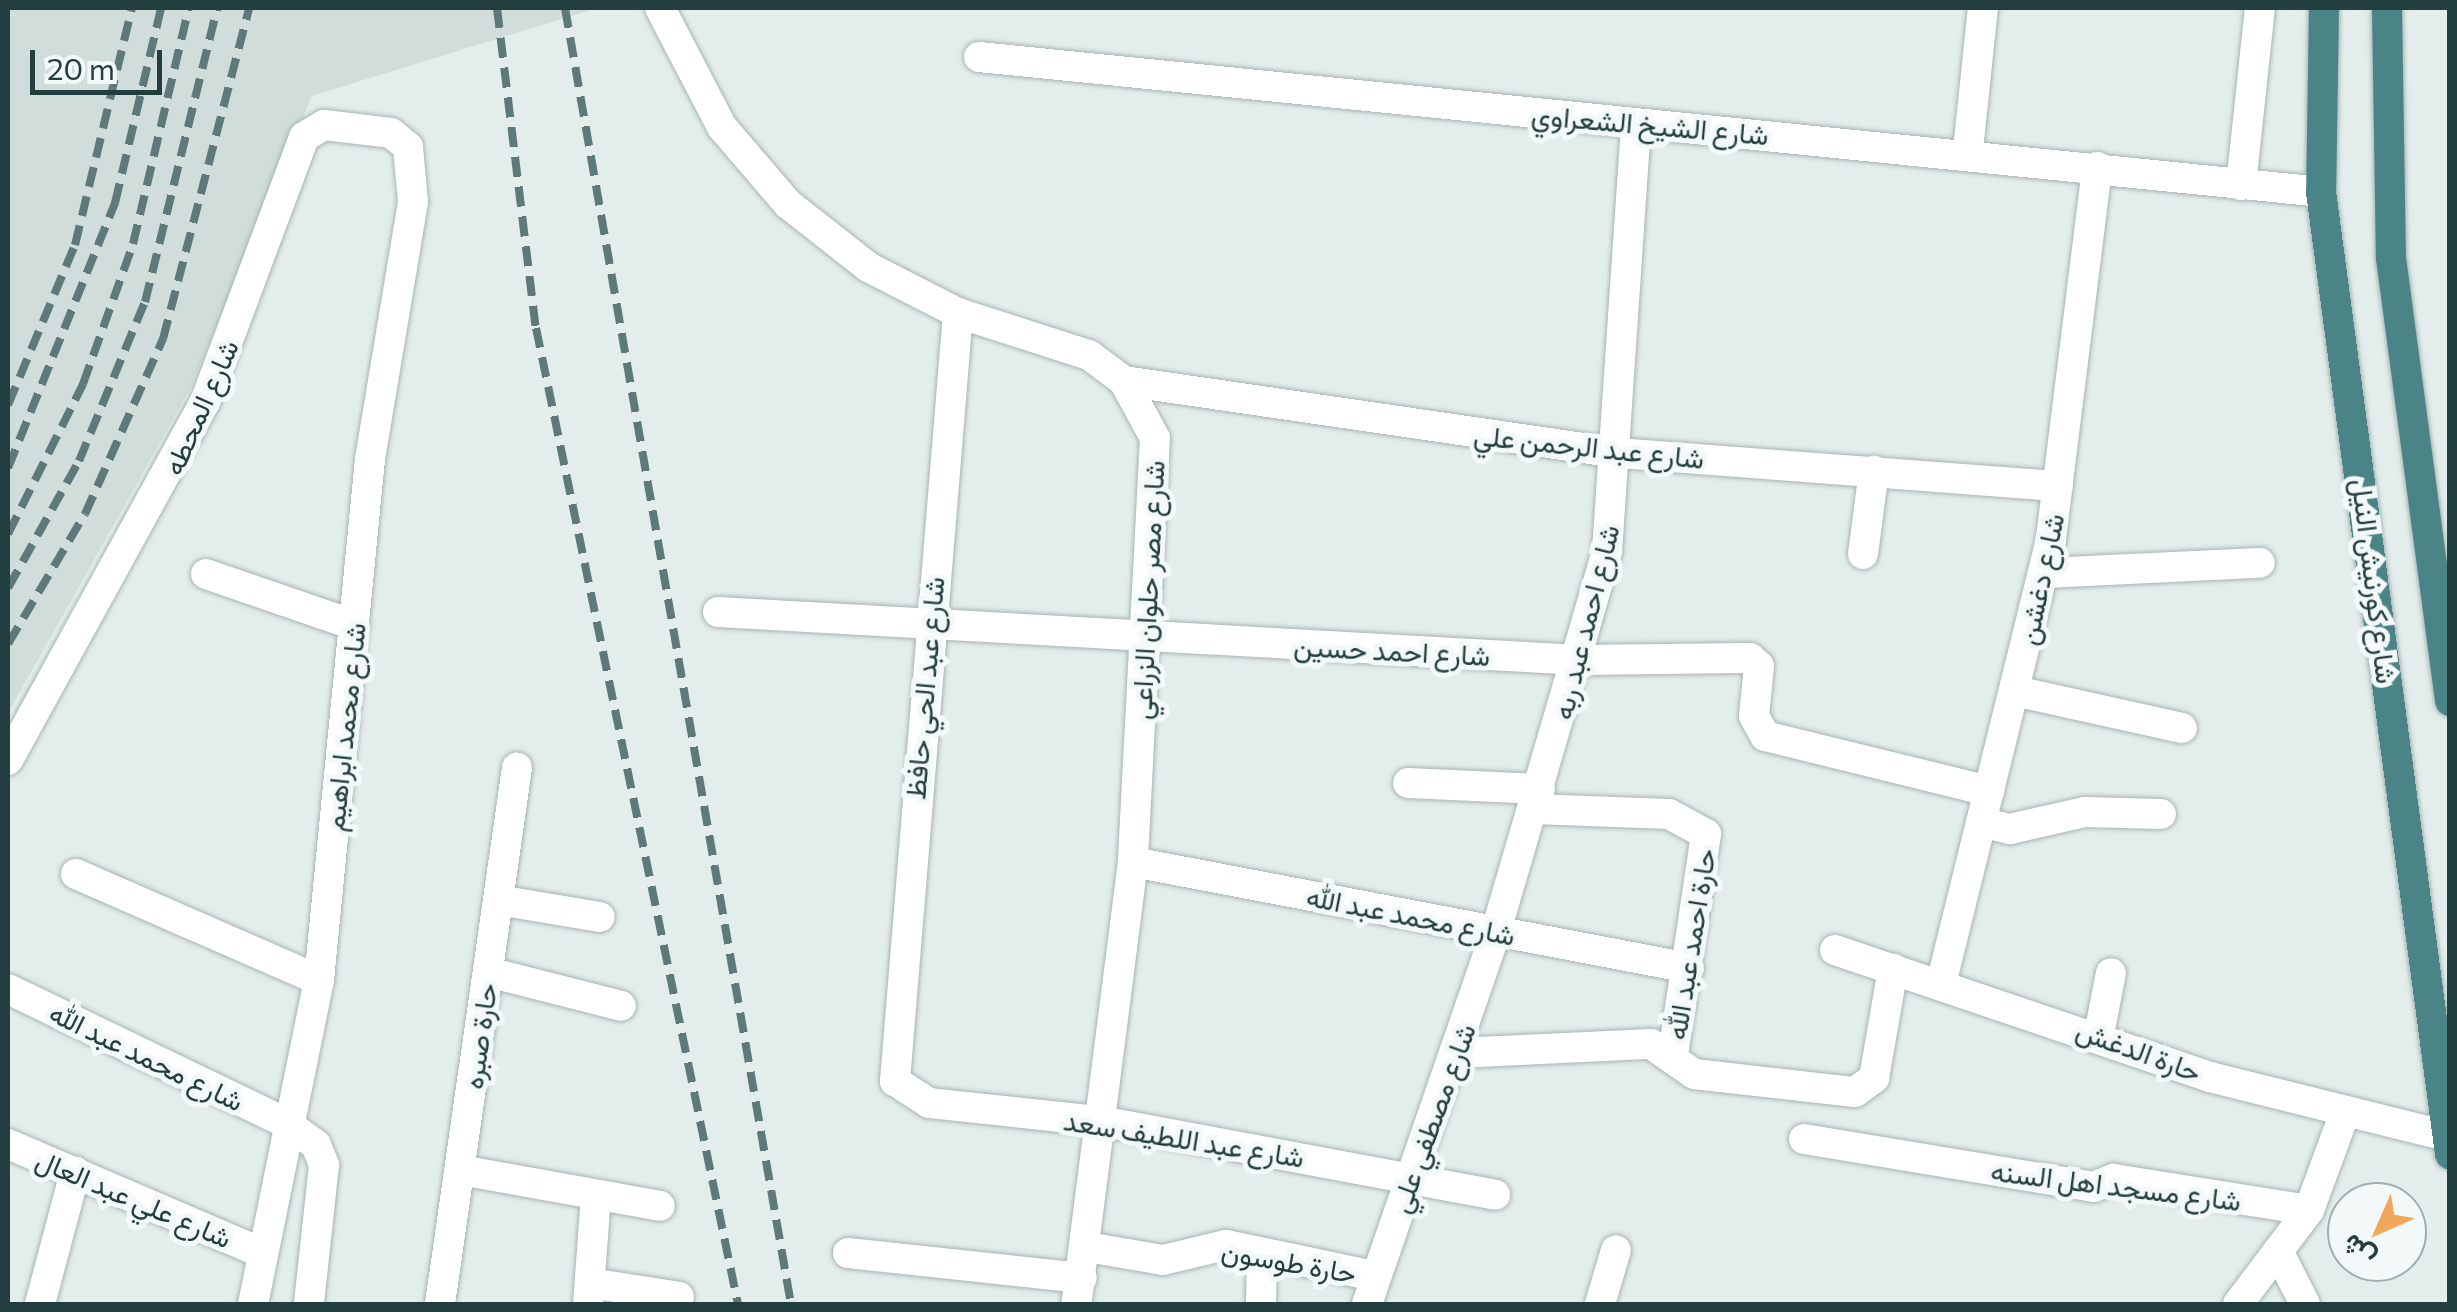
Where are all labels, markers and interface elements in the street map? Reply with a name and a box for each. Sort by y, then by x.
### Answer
scale bar [35,30,168,92]
text: 20 m [47,49,115,86]
street label: شارع الشيخ الشعراوي [1530,97,1770,151]
street label: شارع المحطه [155,334,245,480]
street label: شارع عبد الرحمن علي [1472,417,1706,475]
street label: شارع مصر حلوان الزراعي [1123,459,1171,721]
street label: شارع كورنيش النيل [2346,477,2404,685]
street label: شارع دغشن [2010,510,2070,648]
street label: شارع احمد عبد ربه [1545,521,1625,723]
street label: شارع عبد الحي حافظ [898,575,950,801]
street label: شارع محمد ابراهيم [316,621,372,833]
street label: شارع احمد حسين [1293,628,1491,672]
street label: حارة احمد عبد الله [1658,846,1722,1042]
street label: شارع محمد عبد الله [1304,878,1518,952]
street label: حارة صبره [455,981,503,1091]
street label: شارع محمد عبد الله [44,994,250,1118]
street label: حارة الدغش [2072,1012,2206,1088]
street label: شارع مصطفي علي [1382,1019,1482,1217]
street label: شارع عبد اللطيف سعد [1061,1102,1307,1174]
street label: شارع علي عبد العال [31,1142,237,1254]
street label: شارع مسجد اهل السنه [1989,1153,2243,1217]
north arrow [2327,1182,2427,1282]
text: ش [2333,1228,2381,1276]
street label: حارة طوسون [1219,1233,1359,1289]

